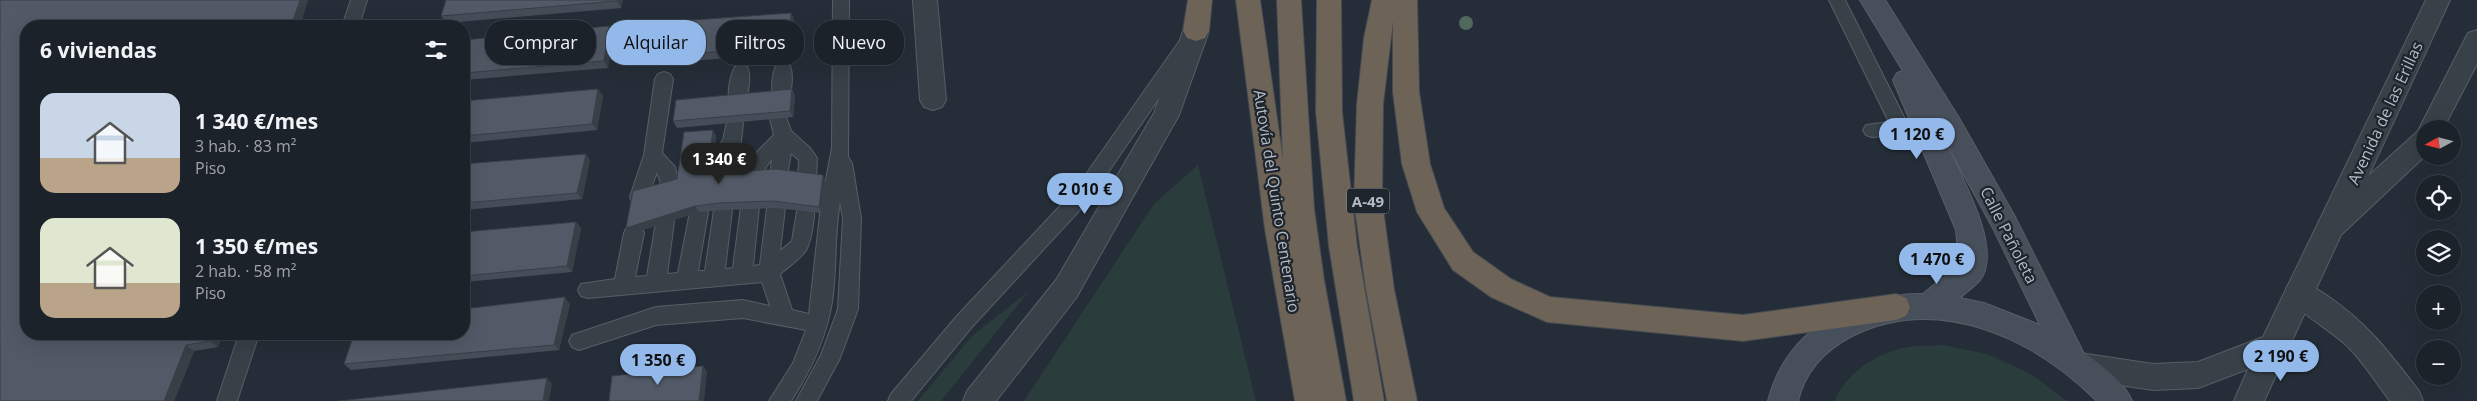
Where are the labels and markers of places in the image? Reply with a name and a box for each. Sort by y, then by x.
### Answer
pin: 1 120 € [1871,118,1963,160]
pin: 1 340 € [673,142,765,185]
pin: 2 010 € [1039,172,1131,215]
pin: 1 470 € [1891,242,1983,285]
pin: 2 190 € [2235,340,2327,382]
pin: 1 350 € [612,344,704,386]

